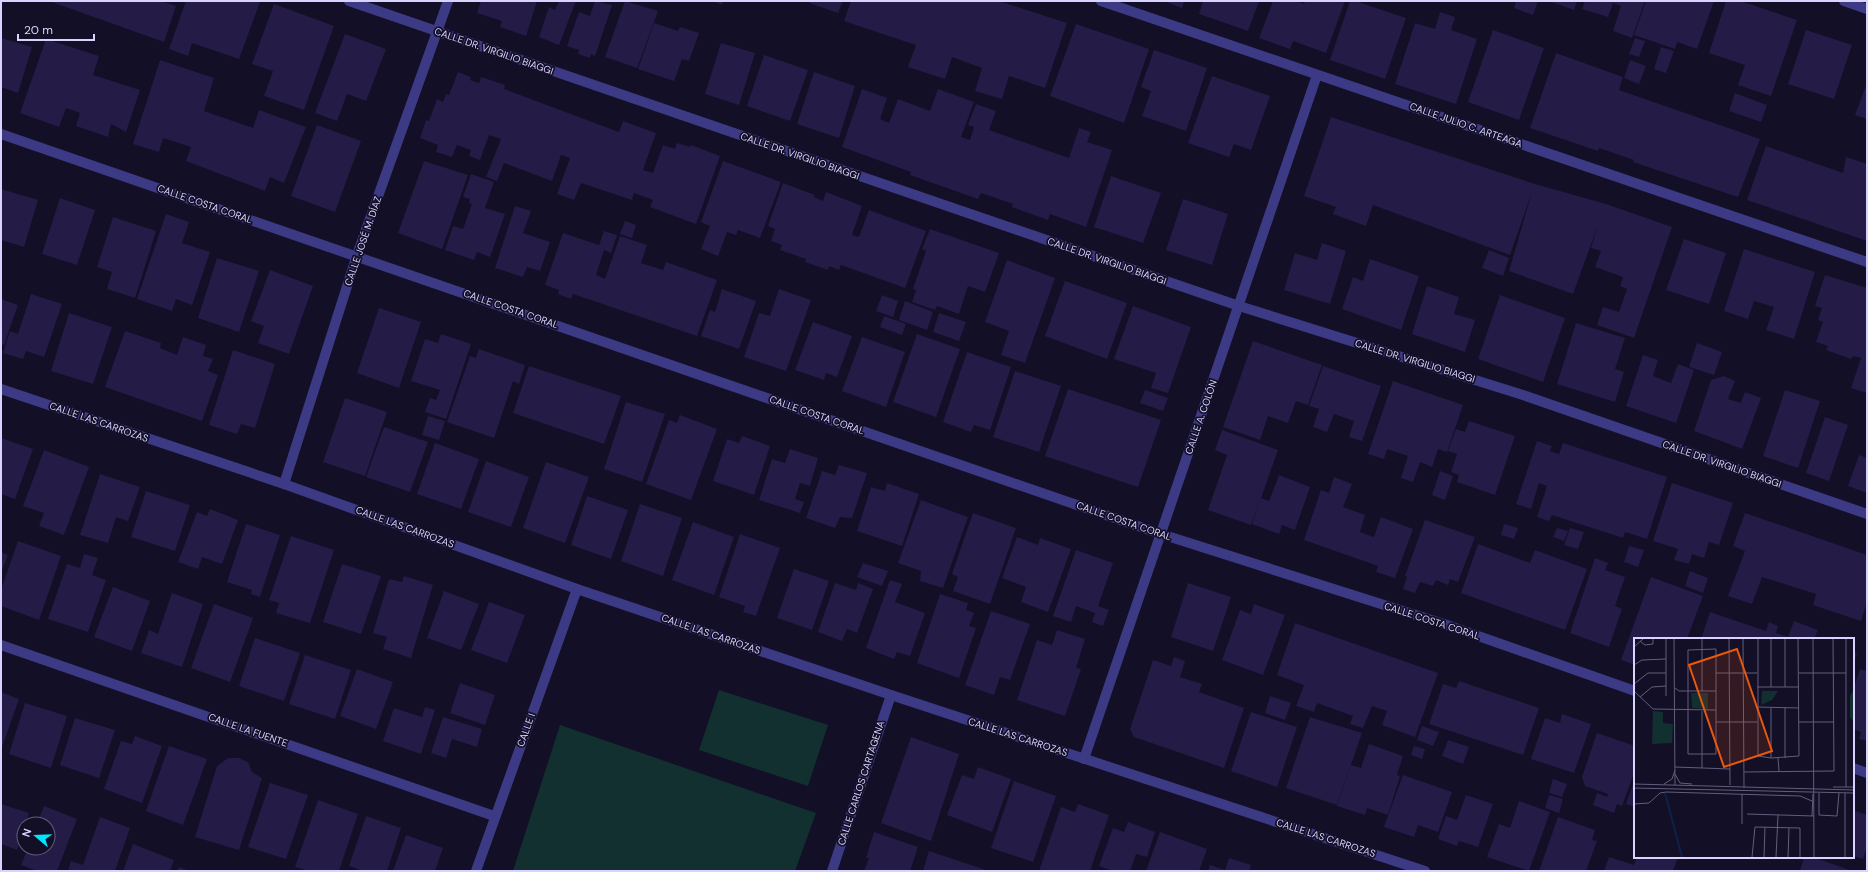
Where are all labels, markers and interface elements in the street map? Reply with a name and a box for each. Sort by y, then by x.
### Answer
scale bar [18,16,94,42]
text: 20 m [24,22,53,38]
street label: CALLE DR. VIRGILIO BIAGGI [433,25,555,77]
street label: CALLE JULIO C. ARTEAGA [1408,100,1524,150]
street label: CALLE DR. VIRGILIO BIAGGI [739,130,861,182]
street label: CALLE COSTA CORAL [156,182,254,226]
street label: CALLE JOSÉ M. DÍAZ [342,195,384,287]
street label: CALLE DR. VIRGILIO BIAGGI [1046,235,1168,287]
street label: CALLE COSTA CORAL [462,287,560,331]
street label: CALLE DR. VIRGILIO BIAGGI [1353,337,1477,385]
street label: CALLE A. COLÓN [1182,378,1220,456]
street label: CALLE COSTA CORAL [768,393,866,437]
street label: CALLE LAS CARROZAS [48,399,150,445]
street label: CALLE DR. VIRGILIO BIAGGI [1661,438,1783,490]
street label: CALLE COSTA CORAL [1075,499,1173,543]
street label: CALLE LAS CARROZAS [354,503,456,551]
street label: CALLE COSTA CORAL [1382,599,1482,643]
street label: CALLE LAS CARROZAS [660,611,762,657]
inset map [1634,638,1854,858]
street label: CALLE LA FUENTE [207,710,290,750]
street label: CALLE I [514,711,538,749]
street label: CALLE LAS CARROZAS [967,715,1070,759]
street label: CALLE CARLOS CARTAGENA [835,719,887,847]
north arrow [16,816,56,856]
street label: CALLE LAS CARROZAS [1275,816,1378,860]
text: N [19,827,34,839]

